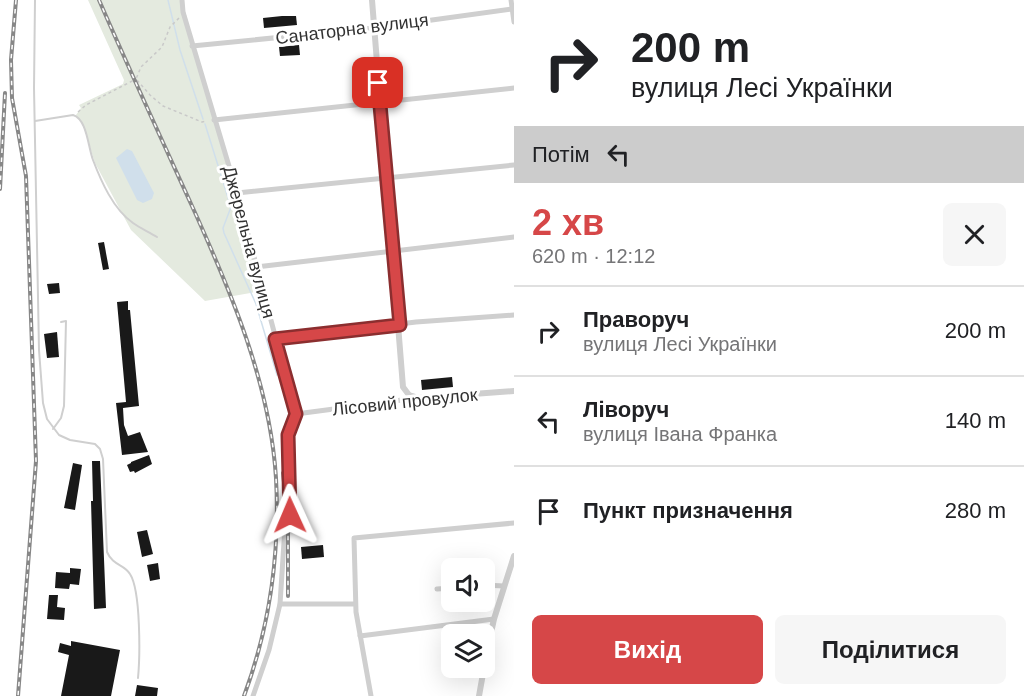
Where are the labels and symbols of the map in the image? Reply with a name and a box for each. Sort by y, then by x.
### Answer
street label: Санаторна вулиця [274,10,430,48]
pin [352,57,403,108]
street label: Джерельна вулиця [219,164,279,320]
street label: Лісовий провулок [331,384,479,420]
position arrow [258,483,322,547]

